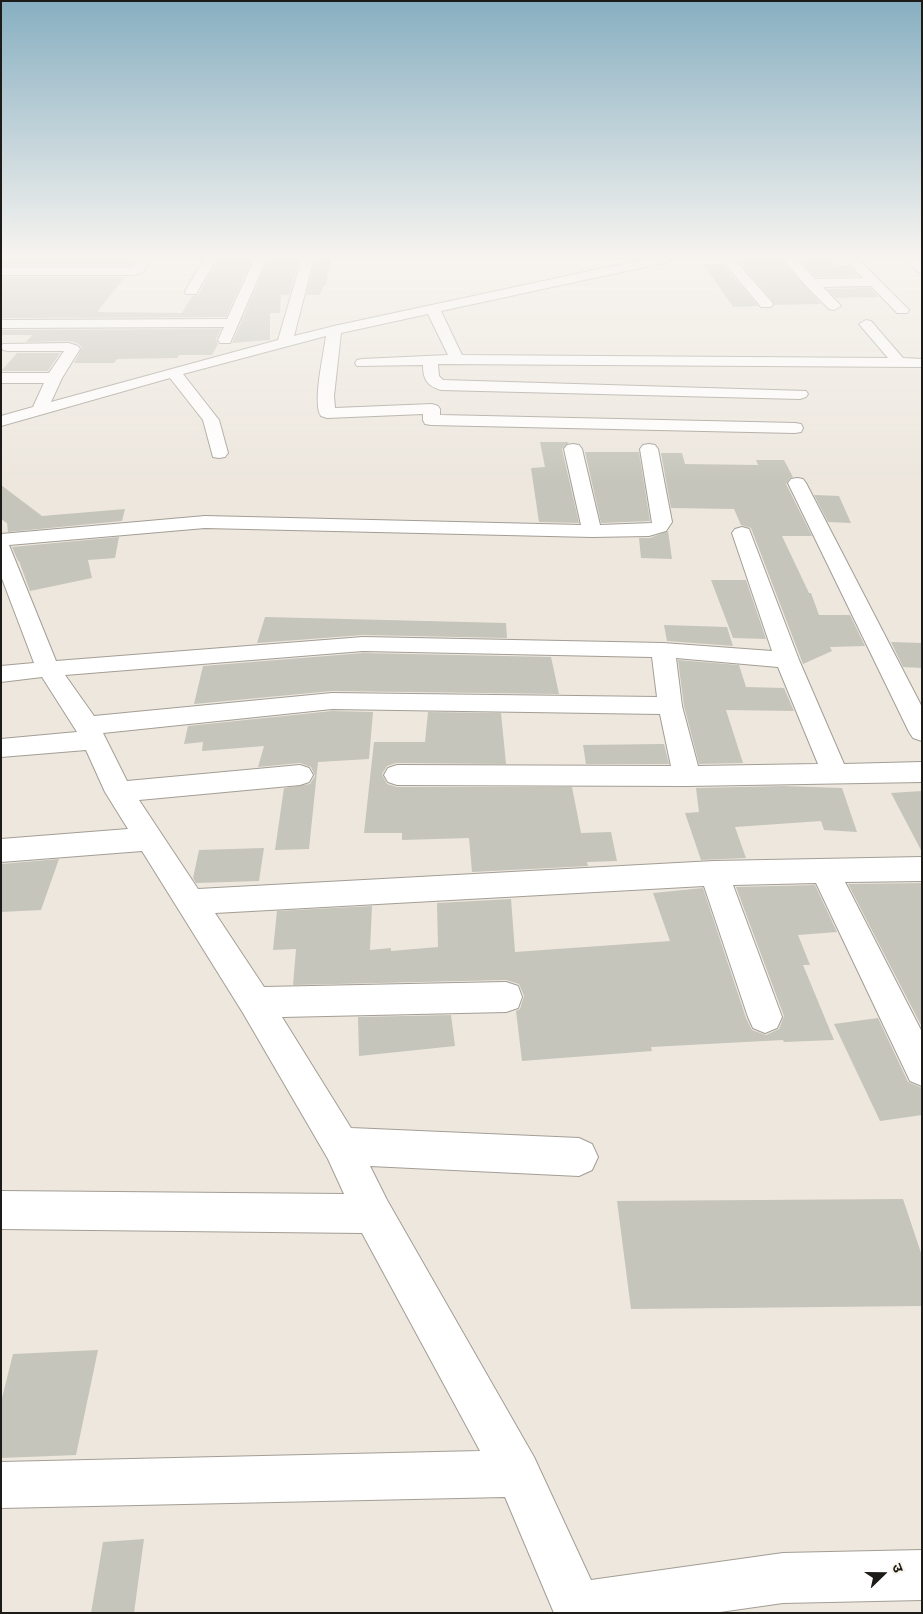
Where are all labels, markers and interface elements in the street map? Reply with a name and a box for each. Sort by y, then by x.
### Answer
north arrow [858,1549,908,1599]
text: उ [888,1561,907,1575]

